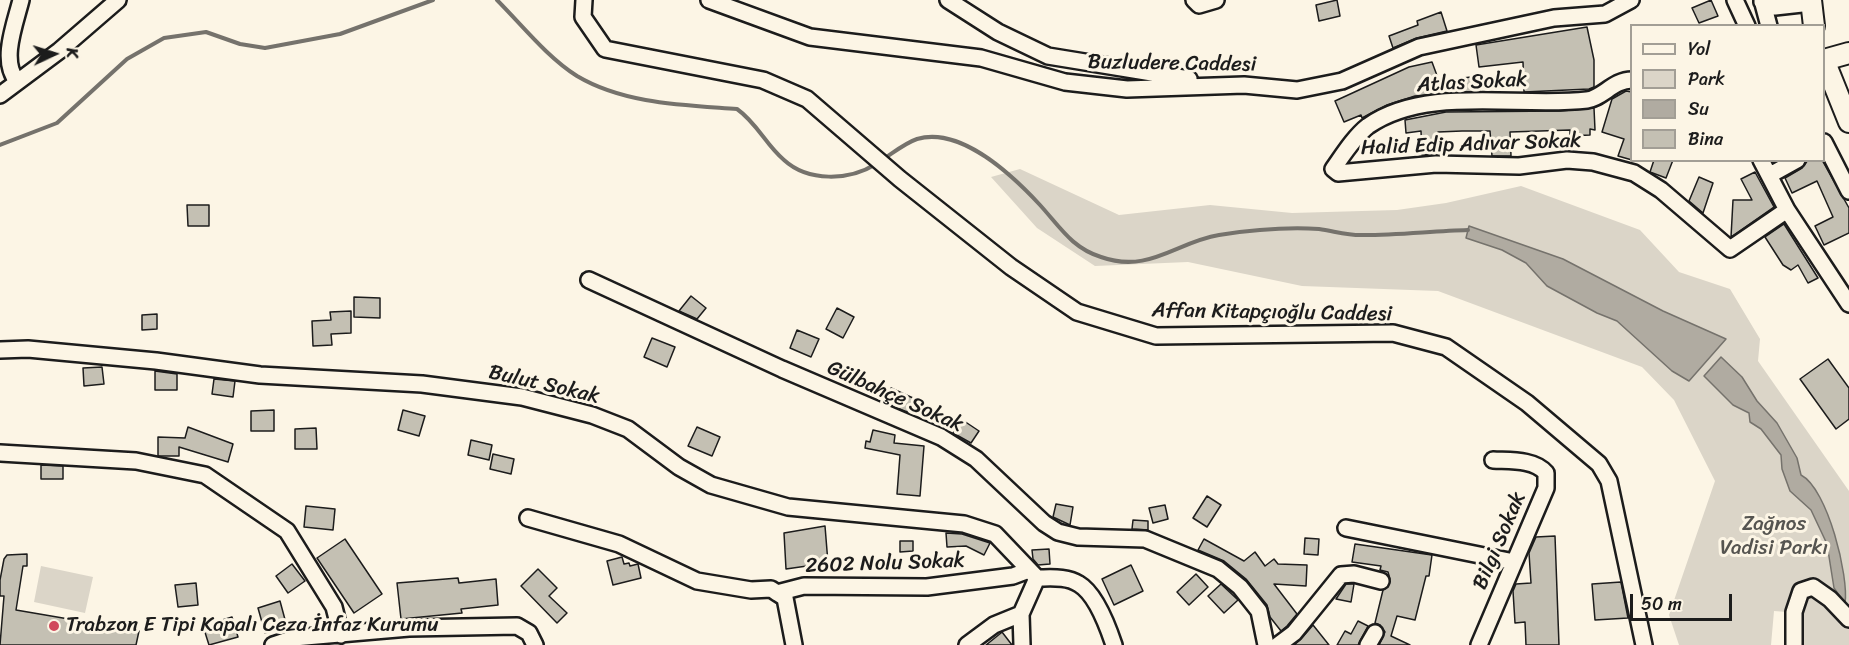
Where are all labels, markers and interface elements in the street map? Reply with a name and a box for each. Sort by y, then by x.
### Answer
north arrow [24,24,84,84]
legend [1630,24,1825,162]
text: Yol [1688,33,1710,65]
text: K [58,47,87,59]
street label: Buzludere Caddesi [1087,50,1257,78]
text: Park [1688,63,1725,95]
street label: Atlas Sokak [1416,68,1528,98]
text: Su [1688,93,1709,125]
text: Bina [1688,123,1723,155]
street label: Halid Edip Adıvar Sokak [1360,129,1582,161]
street label: Affan Kitapçıoğlu Caddesi [1152,298,1392,328]
street label: Gülbahçe Sokak [823,356,967,438]
street label: Bulut Sokak [486,360,602,410]
street label: Bilgi Sokak [1468,488,1532,594]
park label: Zağnos Vadisi Parkı [1720,512,1828,562]
street label: 2602 Nolu Sokak [805,549,965,579]
scale bar [1633,582,1735,620]
text: 50 m [1641,588,1682,620]
place label: Trabzon E Tipi Kapalı Ceza İnfaz Kurumu [66,613,439,639]
marker: Trabzon E Tipi Kapalı Ceza İnfaz Kurumu [47,619,61,633]

